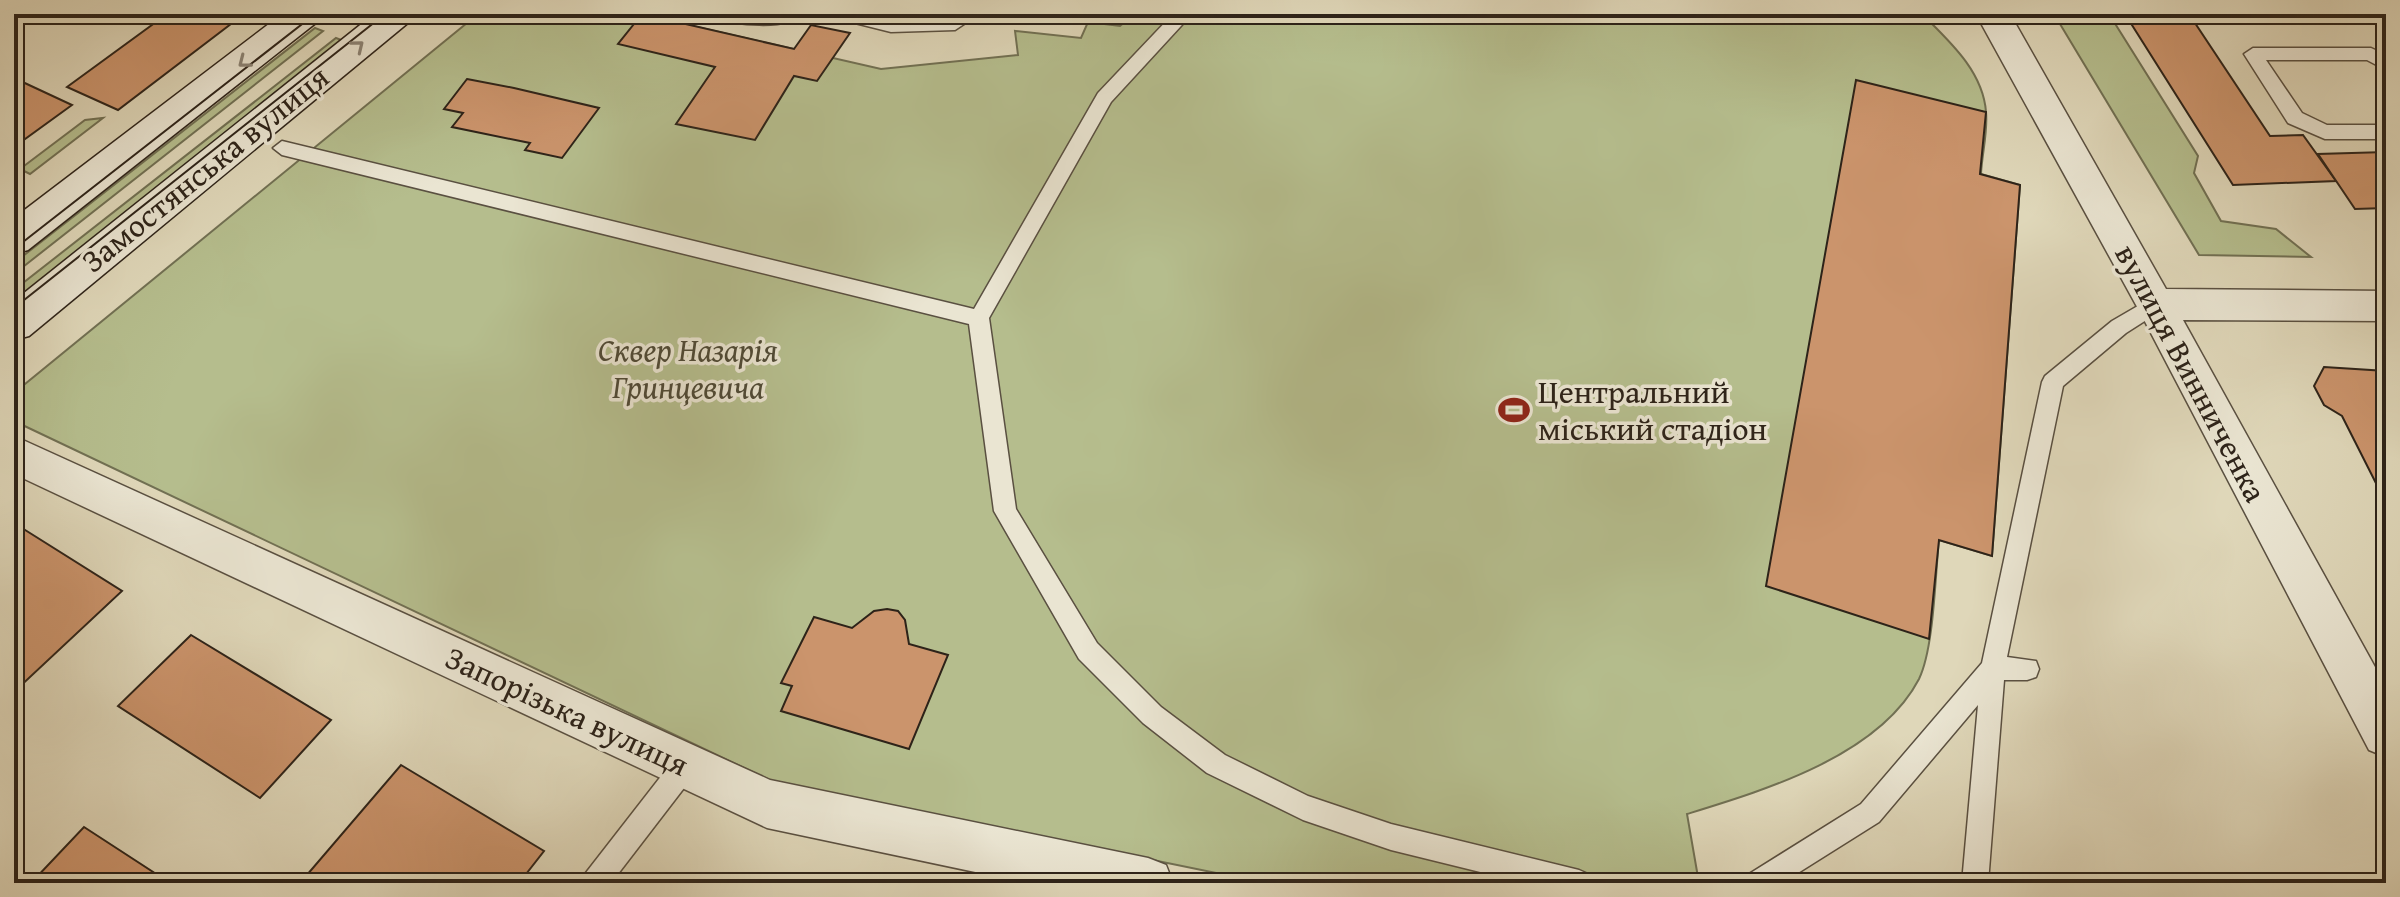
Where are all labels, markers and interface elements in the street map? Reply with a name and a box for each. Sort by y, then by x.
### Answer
one-way arrow [349,41,363,56]
one-way arrow [238,52,253,66]
street label: Замостянська вулиця [71,54,339,283]
street label: вулиця Винниченка [2104,235,2280,511]
park label: Сквер Назарія Гринцевича [598,326,778,410]
place label: Центральний міський стадіон [1538,368,1767,452]
sports icon: Центральний міський стадіон [1497,393,1531,427]
street label: Запорізька вулиця [438,634,696,788]

